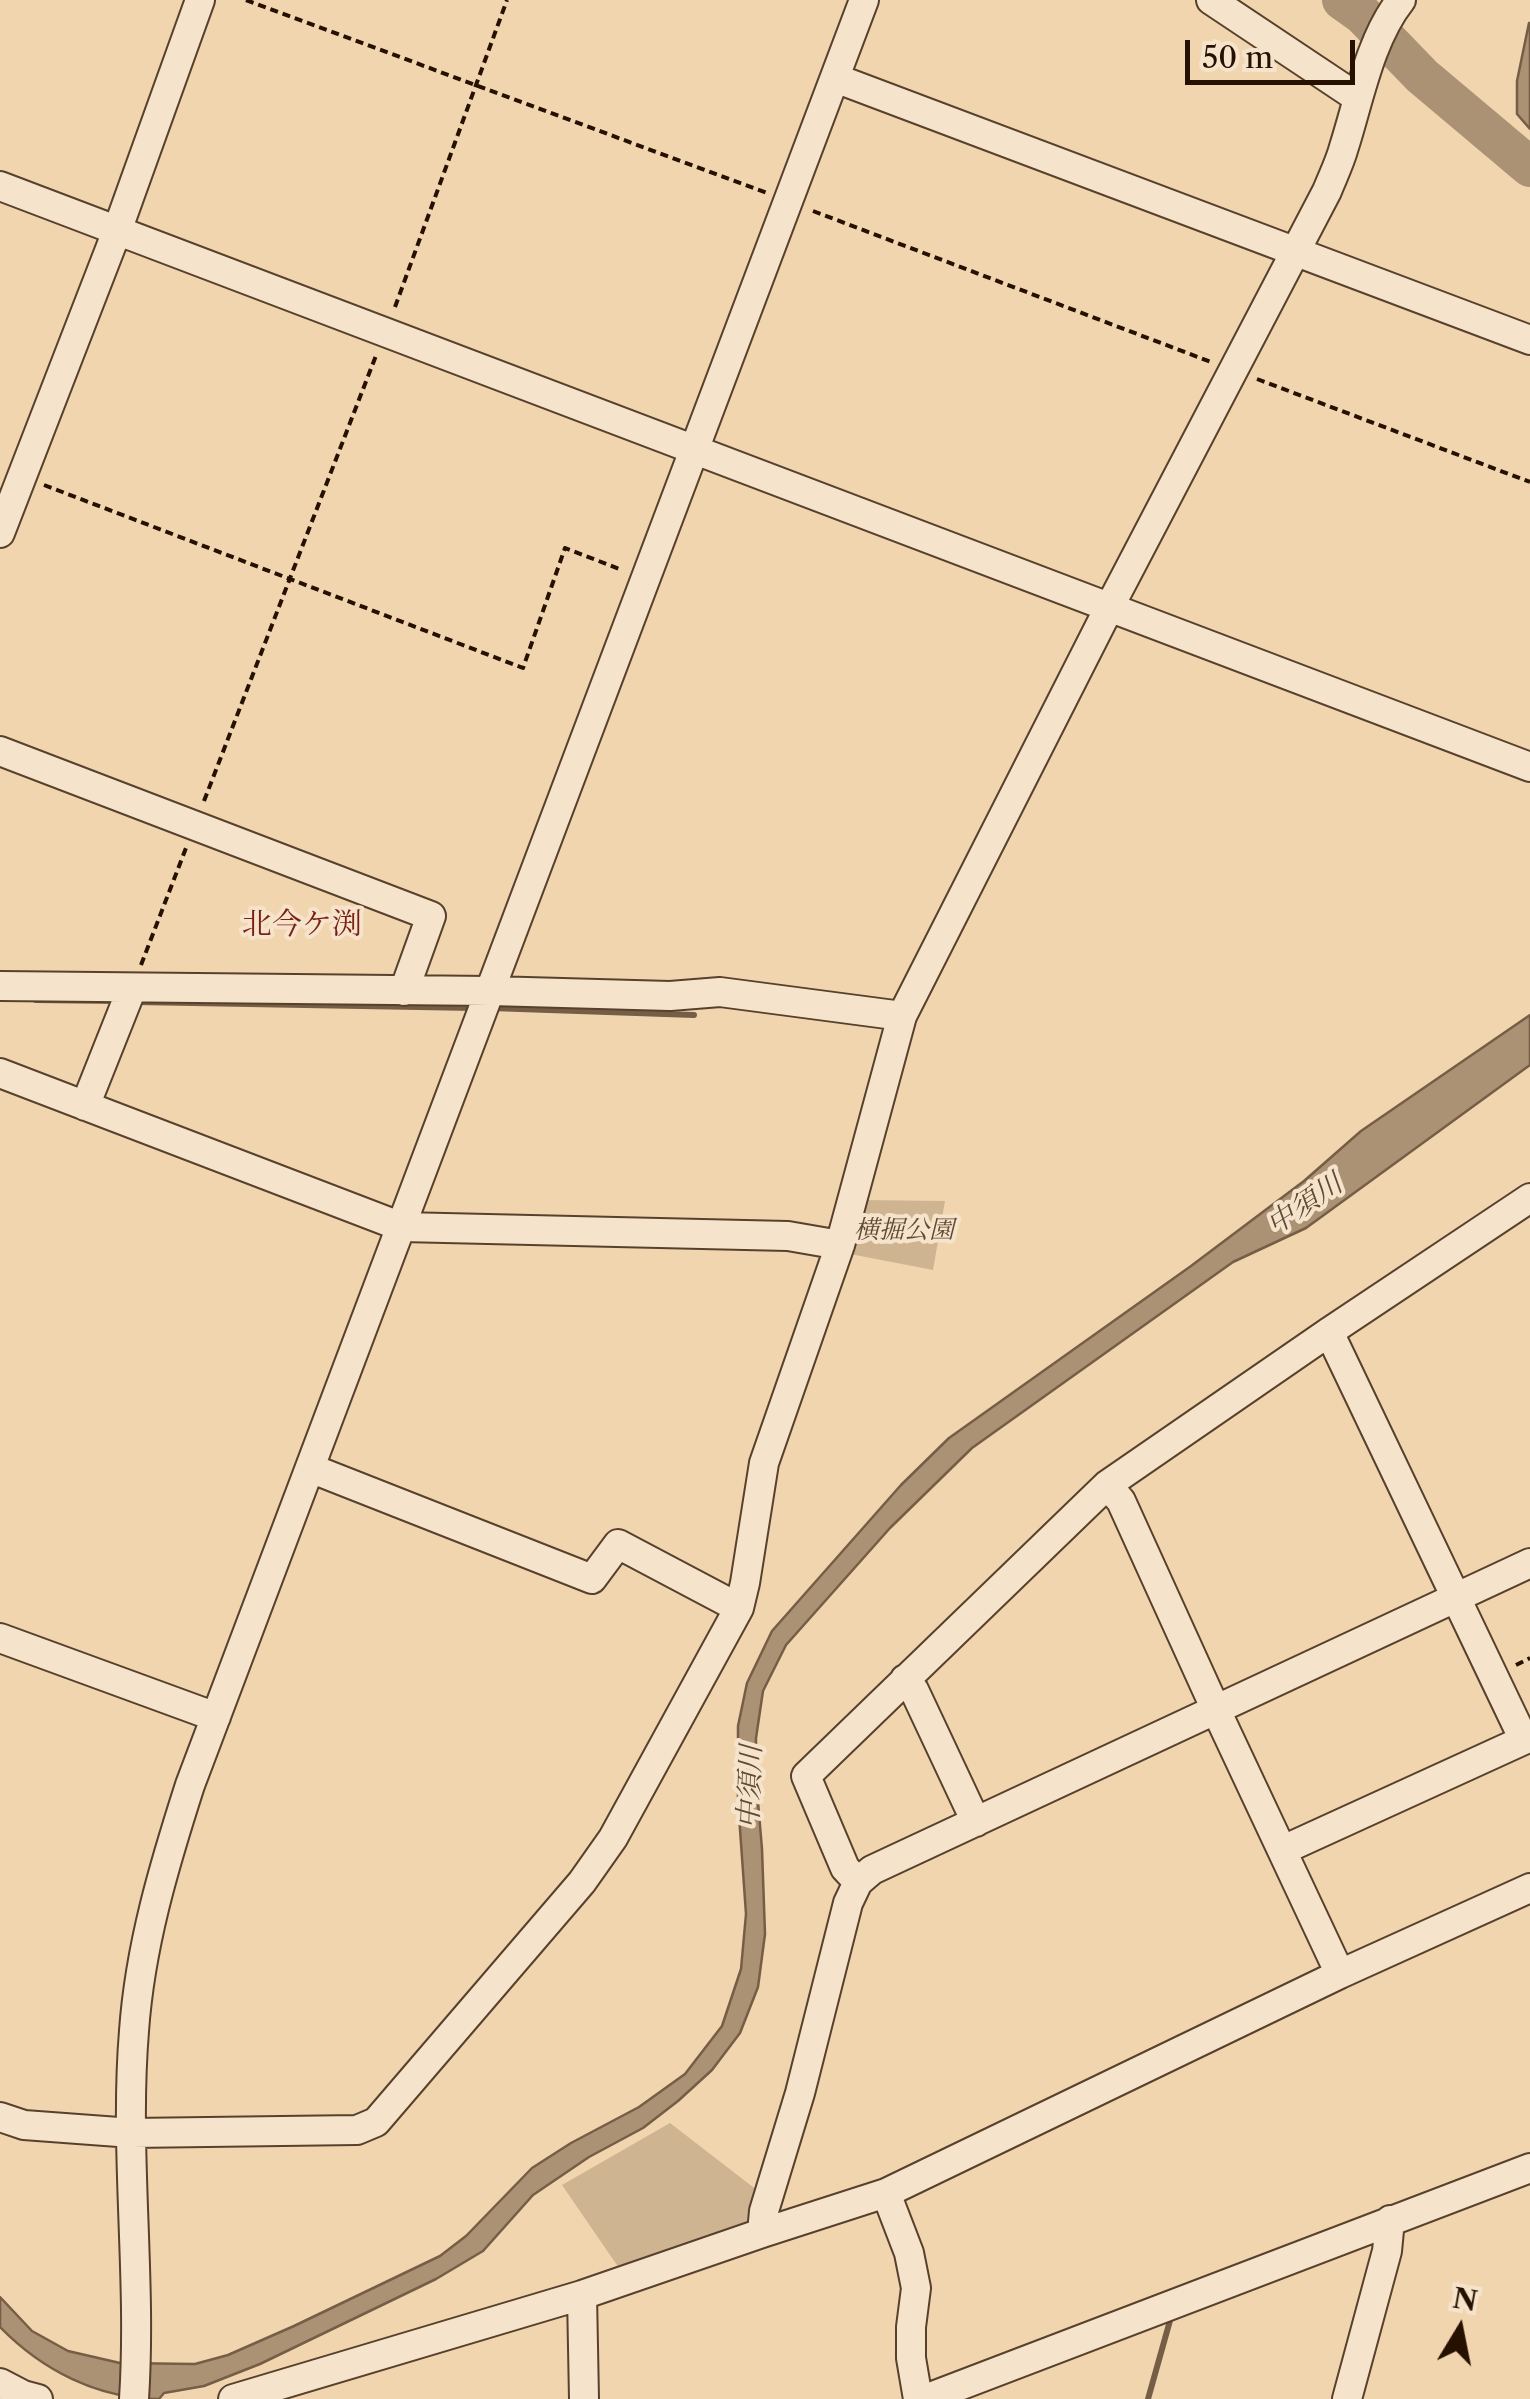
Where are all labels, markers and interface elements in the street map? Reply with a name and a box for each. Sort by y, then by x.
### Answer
scale bar [1190,20,1360,82]
text: 50 m [1202,39,1273,76]
district label: 北今ケ渕 [242,907,362,943]
water label: 中須川 [1261,1168,1349,1242]
park label: 横掘公園 [854,1216,954,1246]
water label: 中須川 [733,1744,769,1830]
north arrow [1410,2279,1510,2379]
text: N [1450,2281,1480,2318]

